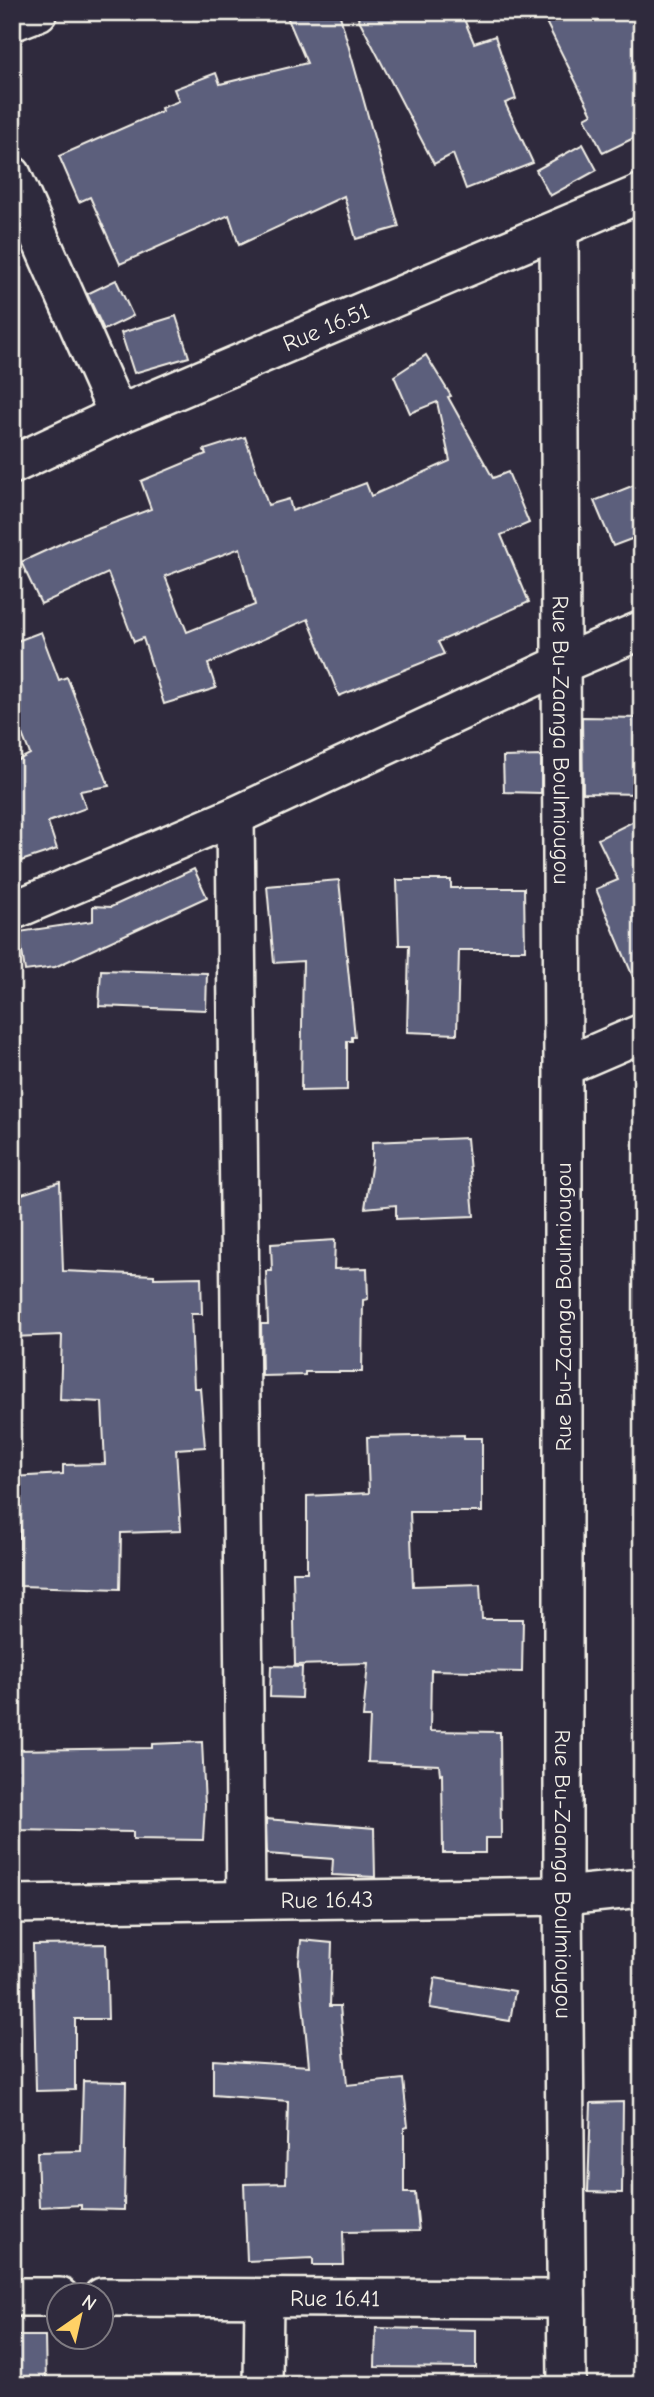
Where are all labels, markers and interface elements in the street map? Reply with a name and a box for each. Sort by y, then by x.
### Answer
street label: Rue 16.51 [279,297,373,358]
street label: Rue Bu-Zaanga Boulmiougou [547,595,575,885]
street label: Rue Bu-Zaanga Boulmiougou [550,1163,577,1452]
street label: Rue Bu-Zaanga Boulmiougou [549,1729,577,2019]
street label: Rue 16.43 [280,1886,373,1914]
north arrow [46,2282,116,2352]
street label: Rue 16.41 [290,2285,380,2312]
text: N [78,2290,100,2315]

